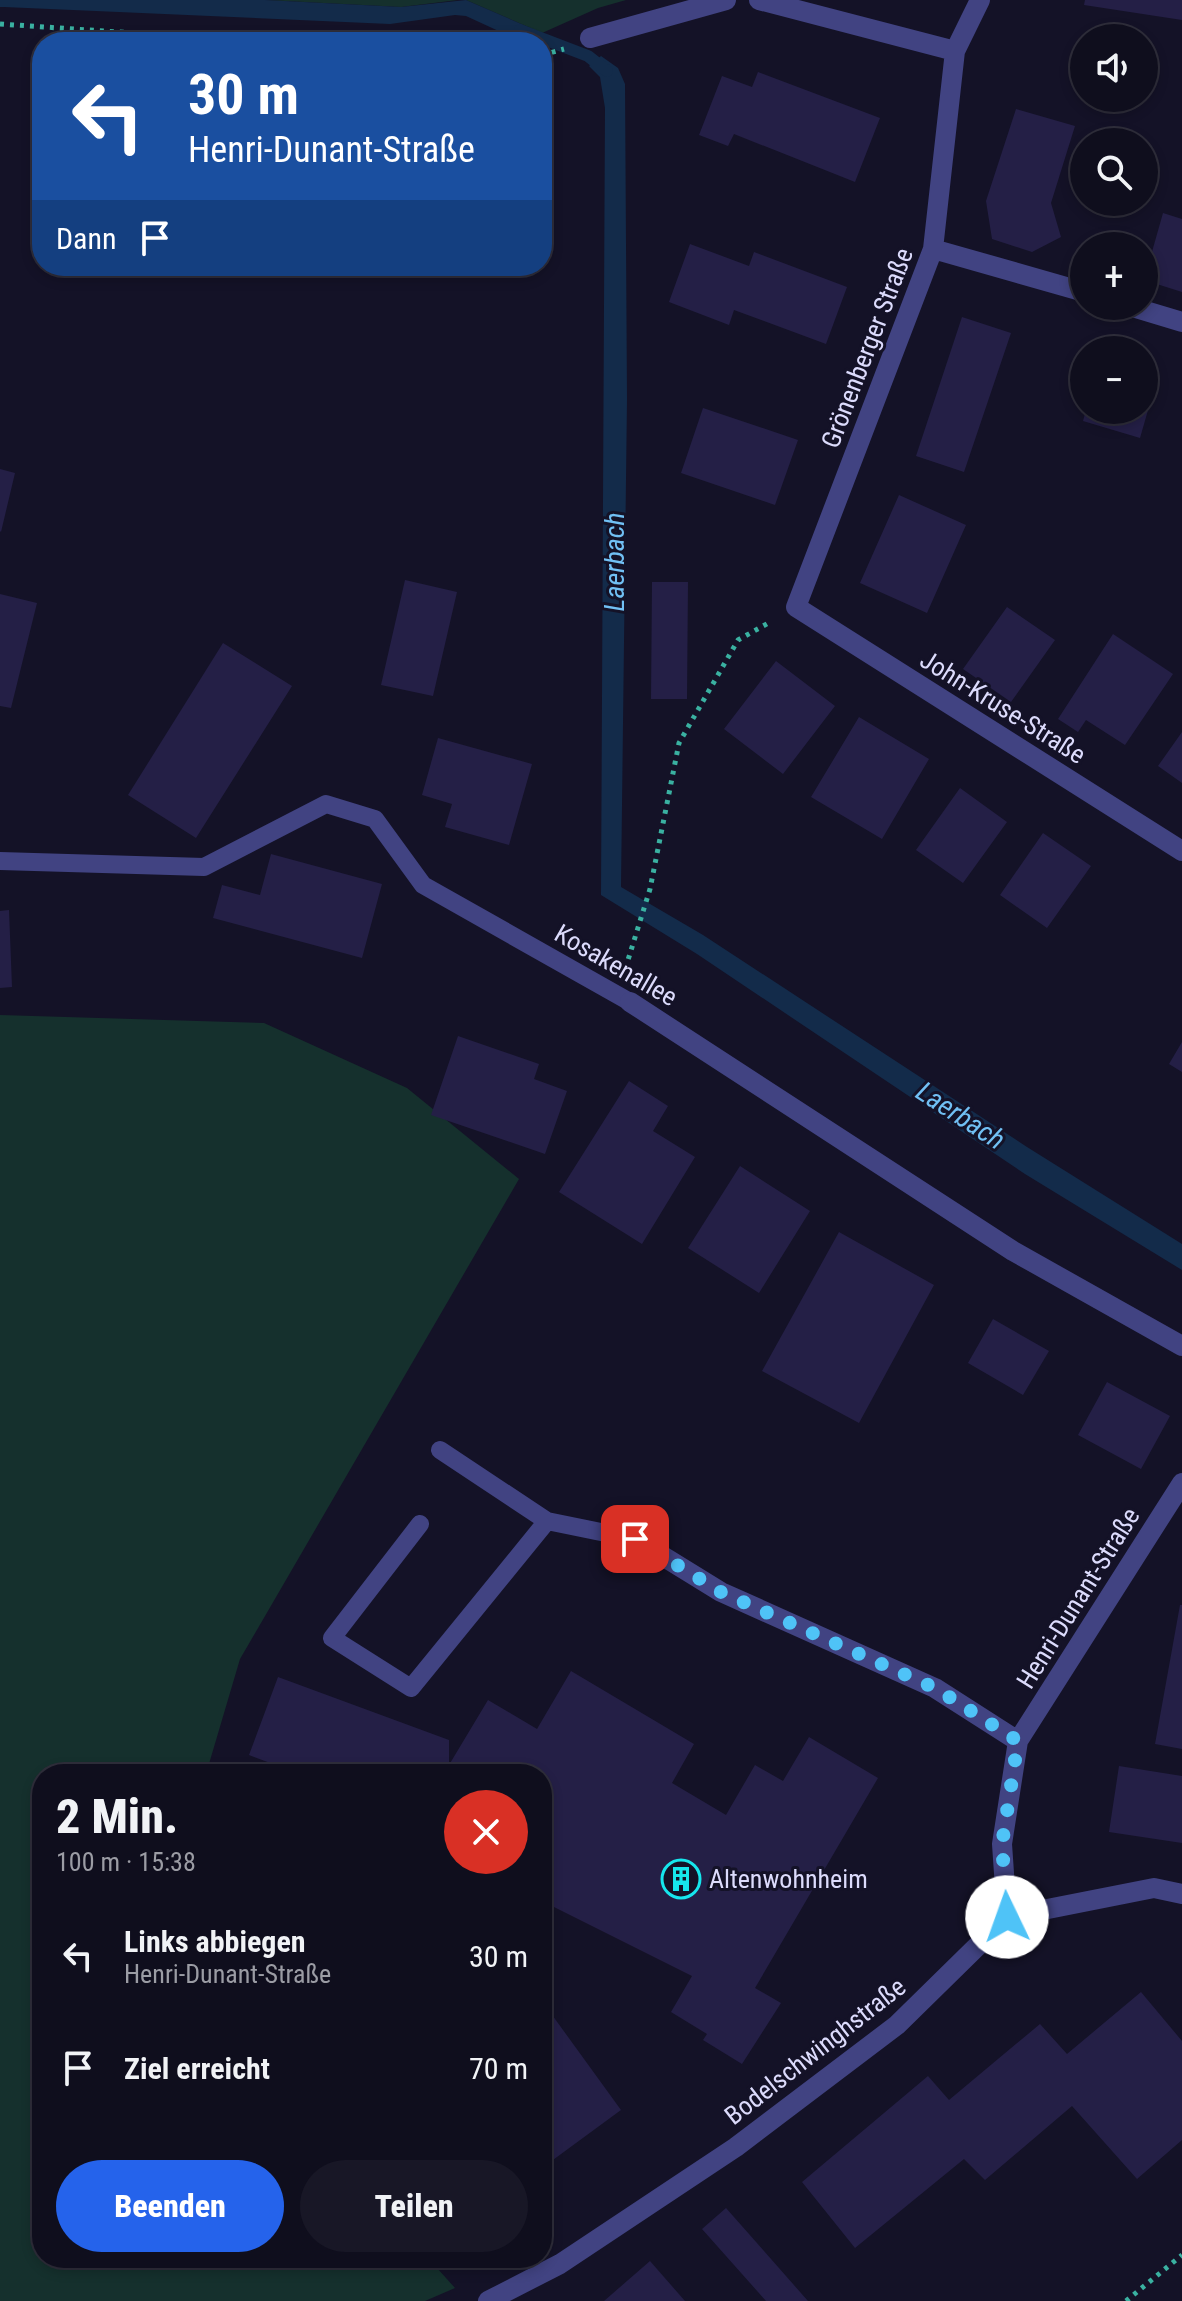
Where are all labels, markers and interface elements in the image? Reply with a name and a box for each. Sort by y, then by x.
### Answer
map controls [1070,24,1158,424]
button: sound [1070,24,1158,112]
text: 30 m [188,62,299,128]
icon: left [56,64,160,168]
button: search [1070,128,1158,216]
text: Henri-Dunant-Straße [188,129,475,171]
icon: arrive [133,216,177,260]
text: Dann [56,221,117,256]
button: + [1070,232,1158,320]
street label: Grönenberger Straße [815,244,919,452]
button: − [1070,336,1158,424]
water label: Laerbach [598,512,631,612]
street label: John-Kruse-Straße [915,644,1091,770]
street label: Kosakenallee [550,918,682,1012]
water label: Laerbach [910,1075,1011,1156]
street label: Henri-Dunant-Straße [1010,1502,1146,1694]
pin [601,1505,669,1573]
icon: arrive [613,1517,657,1561]
text: 2 Min. [56,1788,178,1845]
button: close [444,1790,528,1874]
text: 100 m · 15:38 [56,1847,196,1877]
building icon: Altenwohnheim [660,1858,702,1900]
place label: Altenwohnheim [709,1864,868,1894]
position arrow [965,1875,1049,1959]
text: Links abbiegen [124,1924,306,1959]
icon: left [56,1934,100,1978]
text: 30 m [469,1939,528,1974]
text: Henri-Dunant-Straße [124,1959,331,1989]
street label: Bodelschwinghstraße [719,1971,911,2131]
icon: arrive [56,2046,100,2090]
text: Ziel erreicht [124,2051,270,2086]
text: 70 m [469,2051,528,2086]
button: Beenden [56,2160,284,2252]
button: Teilen [300,2160,528,2252]

